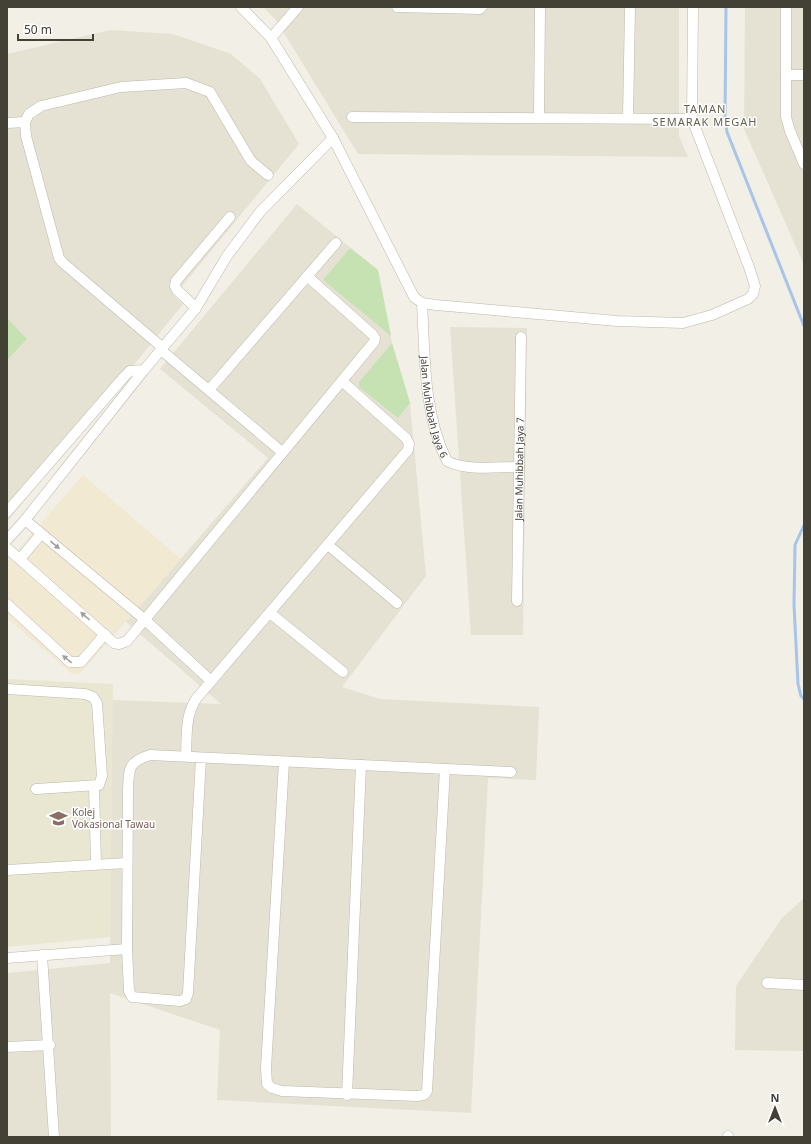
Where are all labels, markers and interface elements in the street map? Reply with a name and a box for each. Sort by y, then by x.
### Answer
scale bar [18,16,93,42]
text: 50 m [24,21,52,38]
district label: TAMAN SEMARAK MEGAH [653,101,757,129]
street label: Jalan Muhibbah Jaya 6 [417,355,452,460]
street label: Jalan Muhibbah Jaya 7 [511,417,527,522]
one-way arrow [49,541,60,550]
one-way arrow [79,612,90,621]
one-way arrow [61,654,72,663]
place label: Kolej Vokasional Tawau [72,805,155,831]
school or university icon: Kolej Vokasional Tawau [49,808,69,828]
north arrow [755,1088,795,1128]
text: N [771,1090,779,1105]

